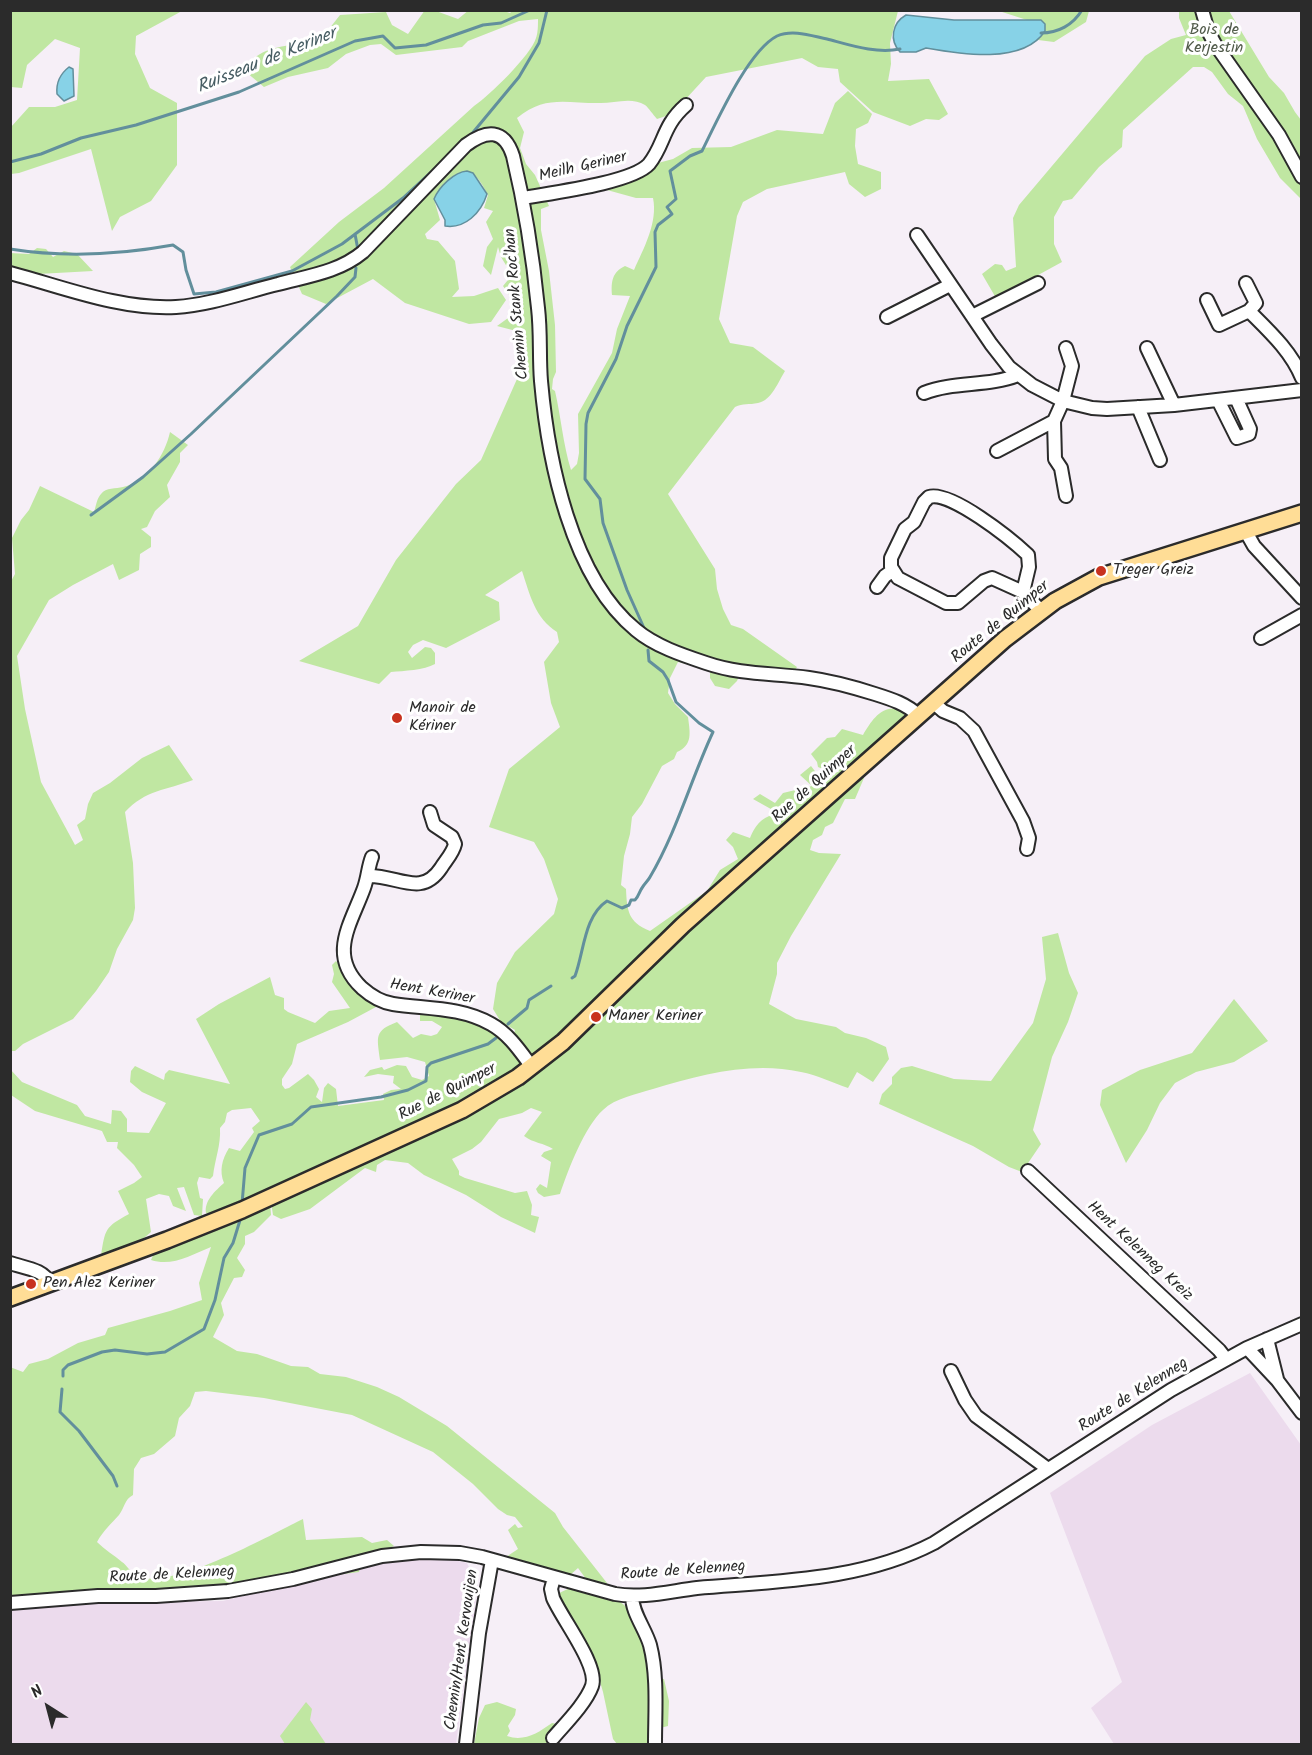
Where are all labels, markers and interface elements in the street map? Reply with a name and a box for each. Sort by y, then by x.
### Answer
park label: Bois de Kerjestin [1185,21,1243,59]
water label: Ruisseau de Keriner [194,24,340,100]
street label: Meilh Geriner [537,149,629,187]
street label: Chemin Stank Roc'han [502,227,534,381]
place label: Treger Greiz [1113,561,1194,581]
marker: Treger Greiz [1094,564,1108,578]
street label: Route de Quimper [948,578,1054,668]
place label: Manoir de Kériner [409,699,476,737]
marker: Manoir de Kériner [390,711,404,725]
street label: Rue de Quimper [769,742,861,828]
street label: Hent Keriner [388,976,476,1010]
place label: Maner Keriner [608,1007,702,1027]
marker: Maner Keriner [589,1010,603,1024]
street label: Rue de Quimper [396,1060,500,1126]
street label: Hent Kelenneg Kreiz [1082,1198,1196,1306]
place label: Pen Alez Keriner [43,1274,155,1294]
marker: Pen Alez Keriner [24,1277,38,1291]
street label: Route de Kelenneg [1076,1355,1192,1437]
street label: Route de Kelenneg [620,1558,746,1586]
street label: Route de Kelenneg [109,1563,235,1589]
street label: Chemin/Hent Kervouijen [442,1568,484,1732]
north arrow [18,1677,78,1737]
text: N [26,1679,49,1705]

